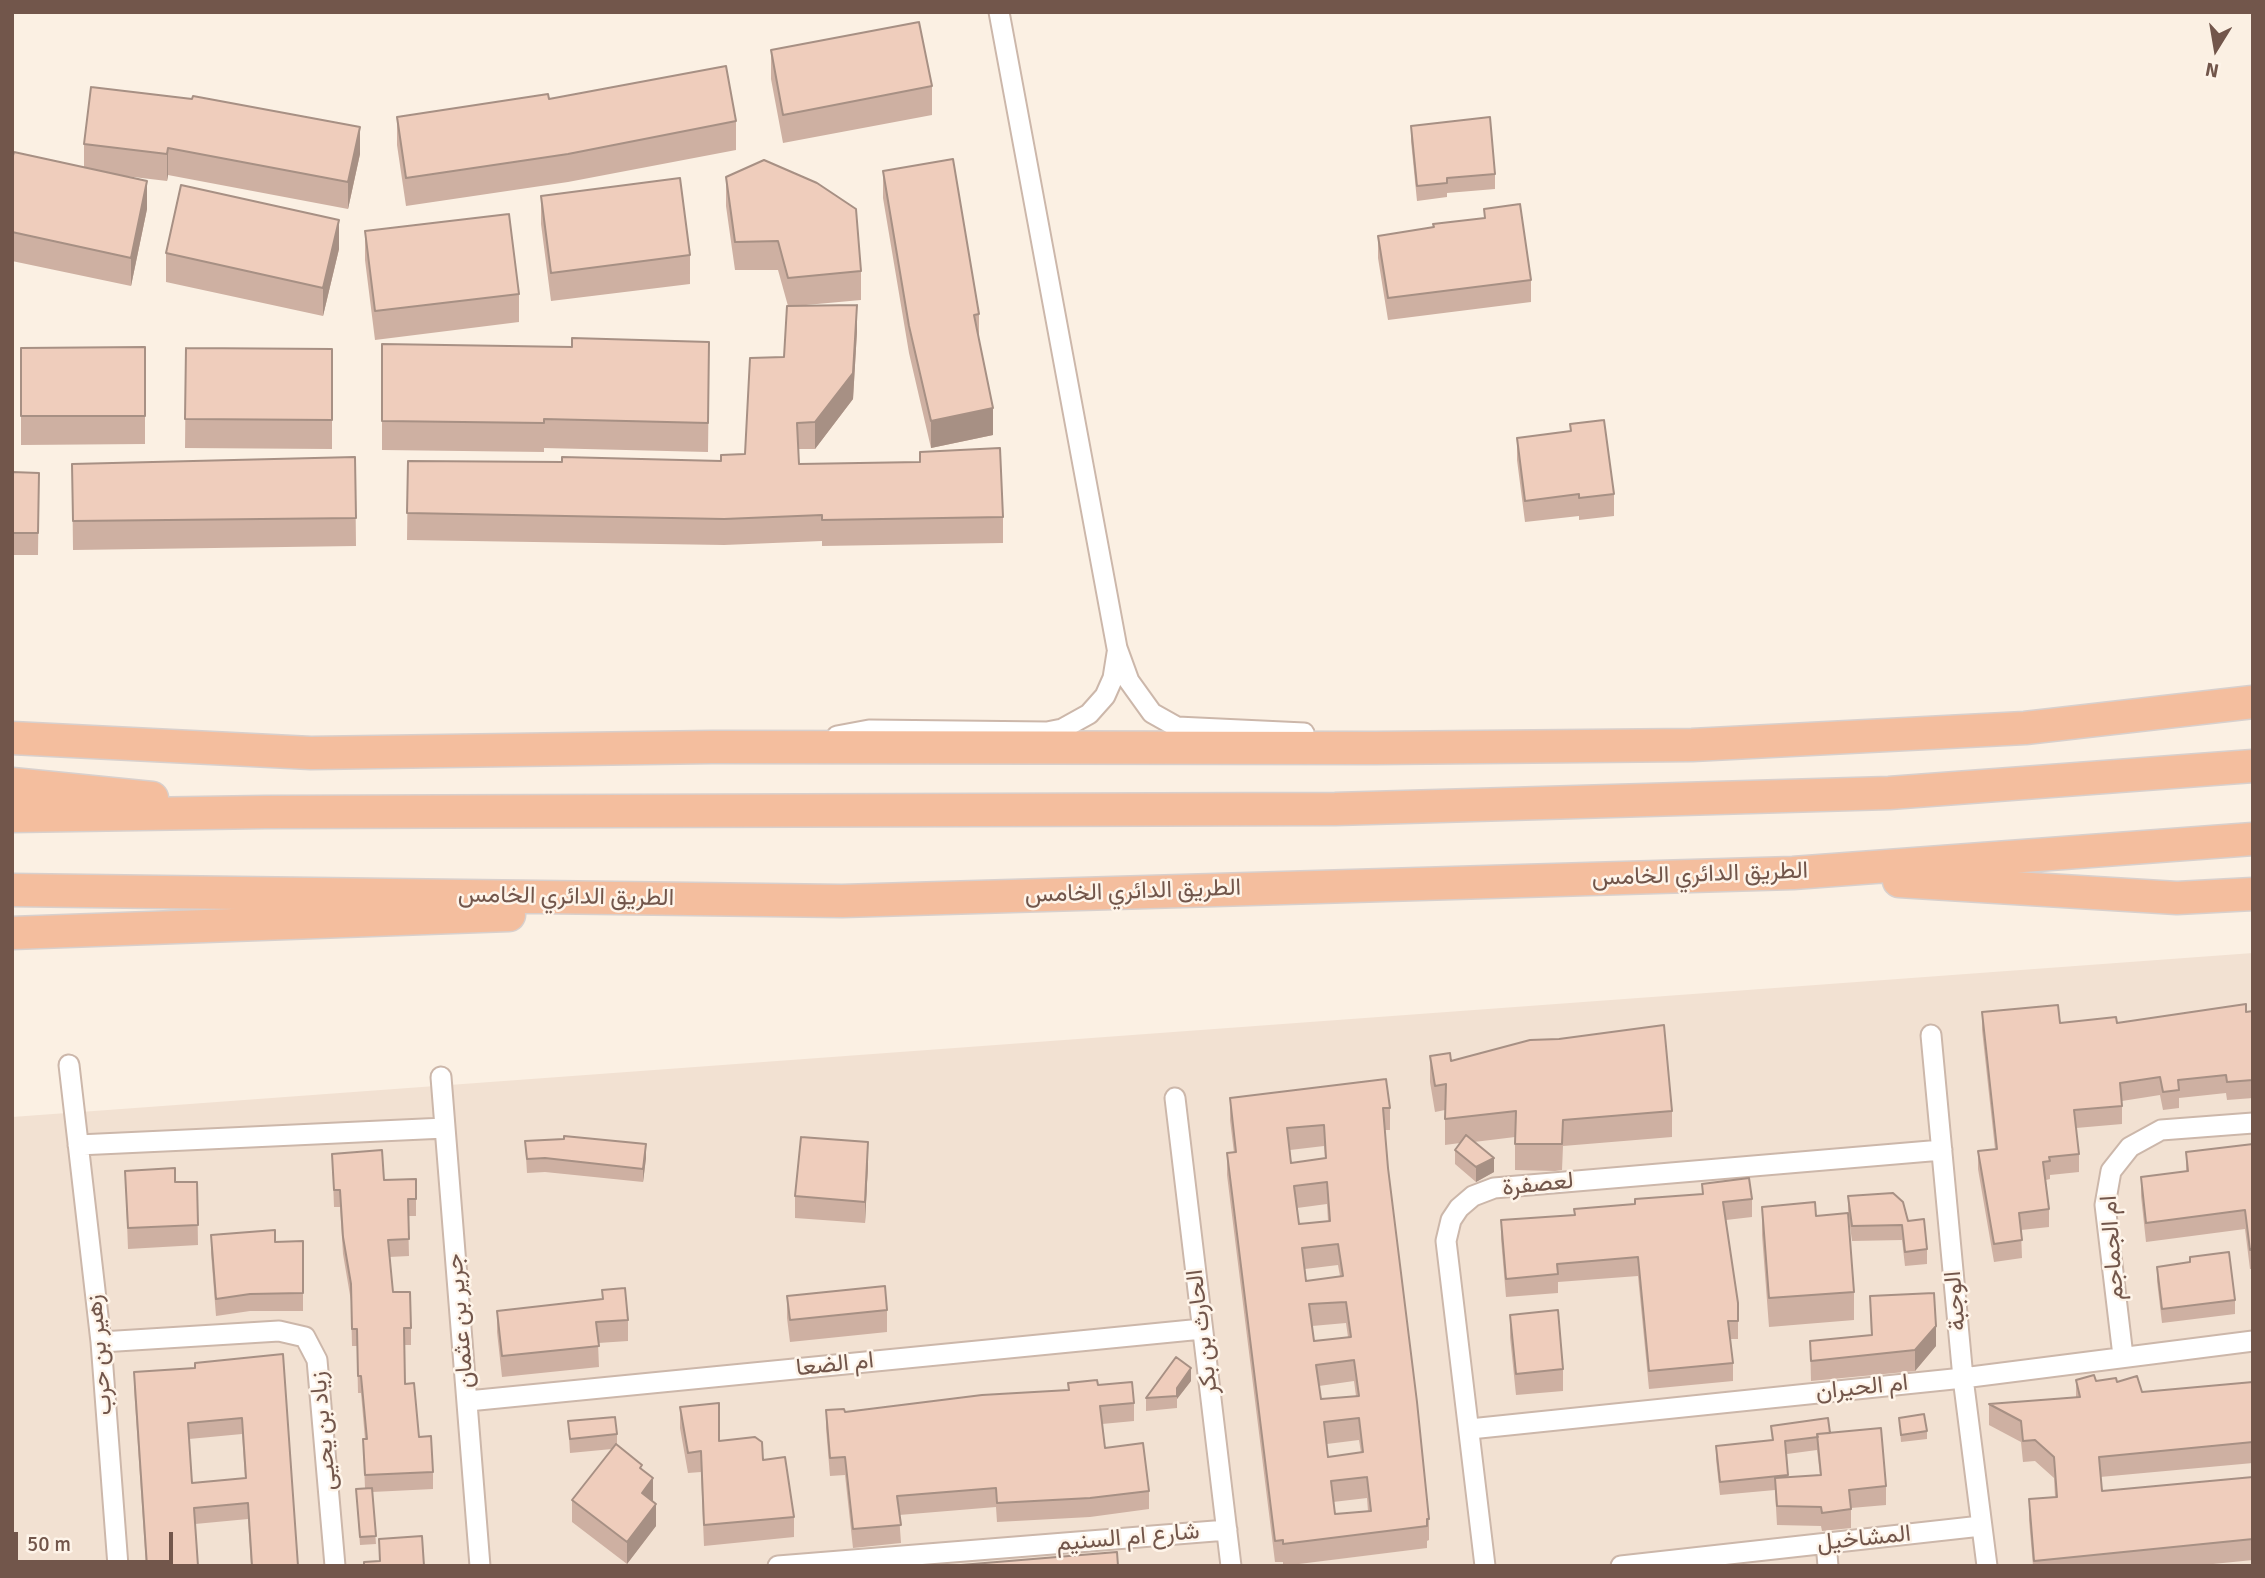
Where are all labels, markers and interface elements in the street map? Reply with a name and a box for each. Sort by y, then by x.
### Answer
north arrow [2181,14,2251,84]
text: N [2203,57,2221,83]
street label: الطريق الدائري الخامس [1591,857,1809,893]
street label: الطريق الدائري الخامس [1024,874,1242,910]
street label: الطريق الدائري الخامس [458,881,674,913]
street label: لعصفرة [1501,1167,1575,1203]
street label: ام الجماجم [2095,1194,2131,1302]
street label: جرير بن عثمان [441,1252,481,1390]
street label: الحارث بن بكر [1181,1268,1225,1396]
street label: الوجبة [1939,1270,1973,1332]
street label: زهير بن حرب [80,1293,120,1417]
street label: ام الضعا [795,1347,875,1383]
street label: ام الحيران [1814,1369,1910,1407]
street label: زياد بن يحيى [304,1370,344,1492]
street label: شارع ام السنيم [1055,1517,1201,1559]
scale bar [18,1518,177,1562]
street label: المشاخيل [1816,1520,1912,1558]
text: 50 m [27,1531,71,1557]

